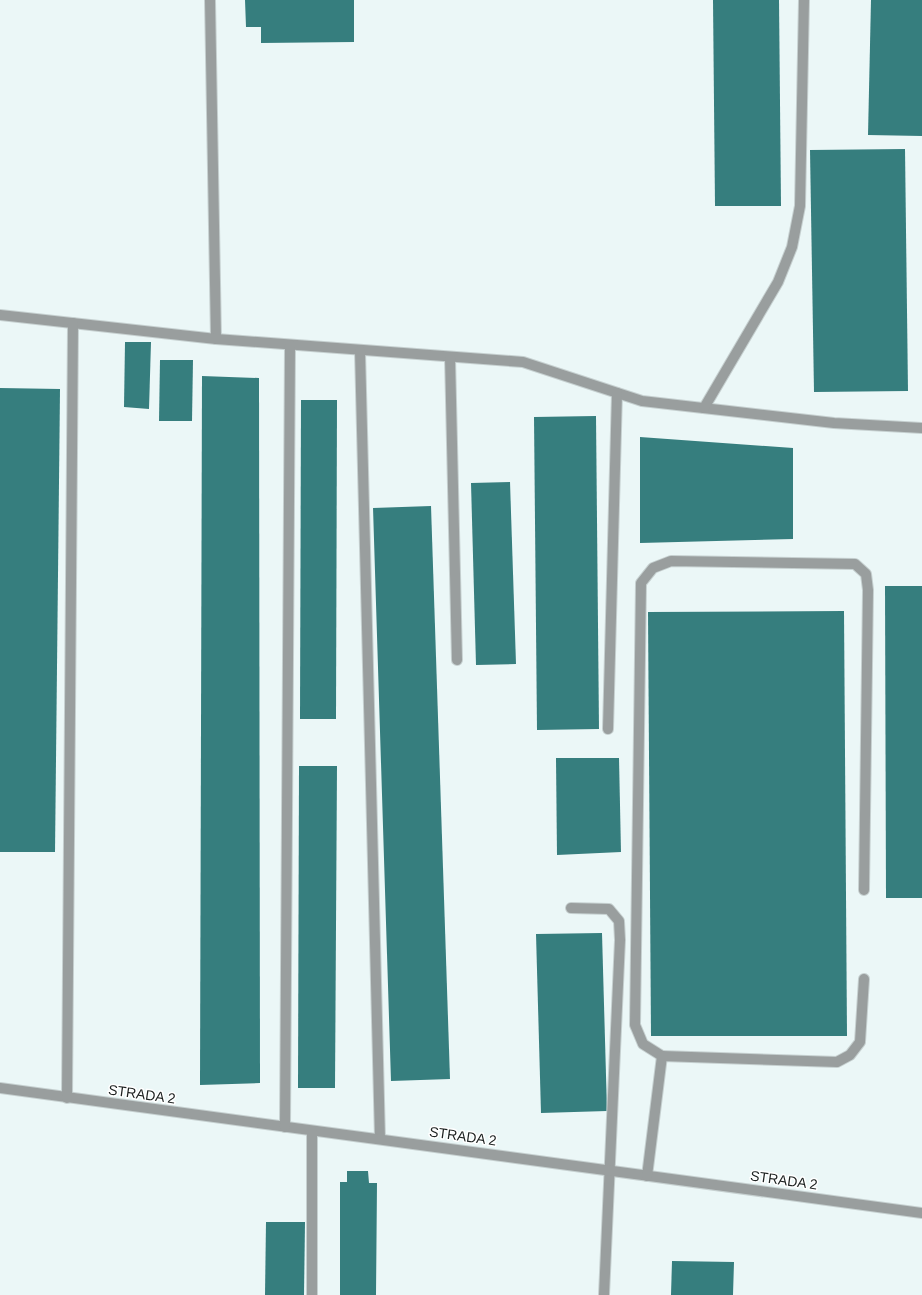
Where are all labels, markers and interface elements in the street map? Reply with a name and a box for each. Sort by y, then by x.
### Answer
street label: STRADA 2 [107,1081,177,1107]
street label: STRADA 2 [428,1123,498,1149]
street label: STRADA 2 [749,1167,819,1193]

